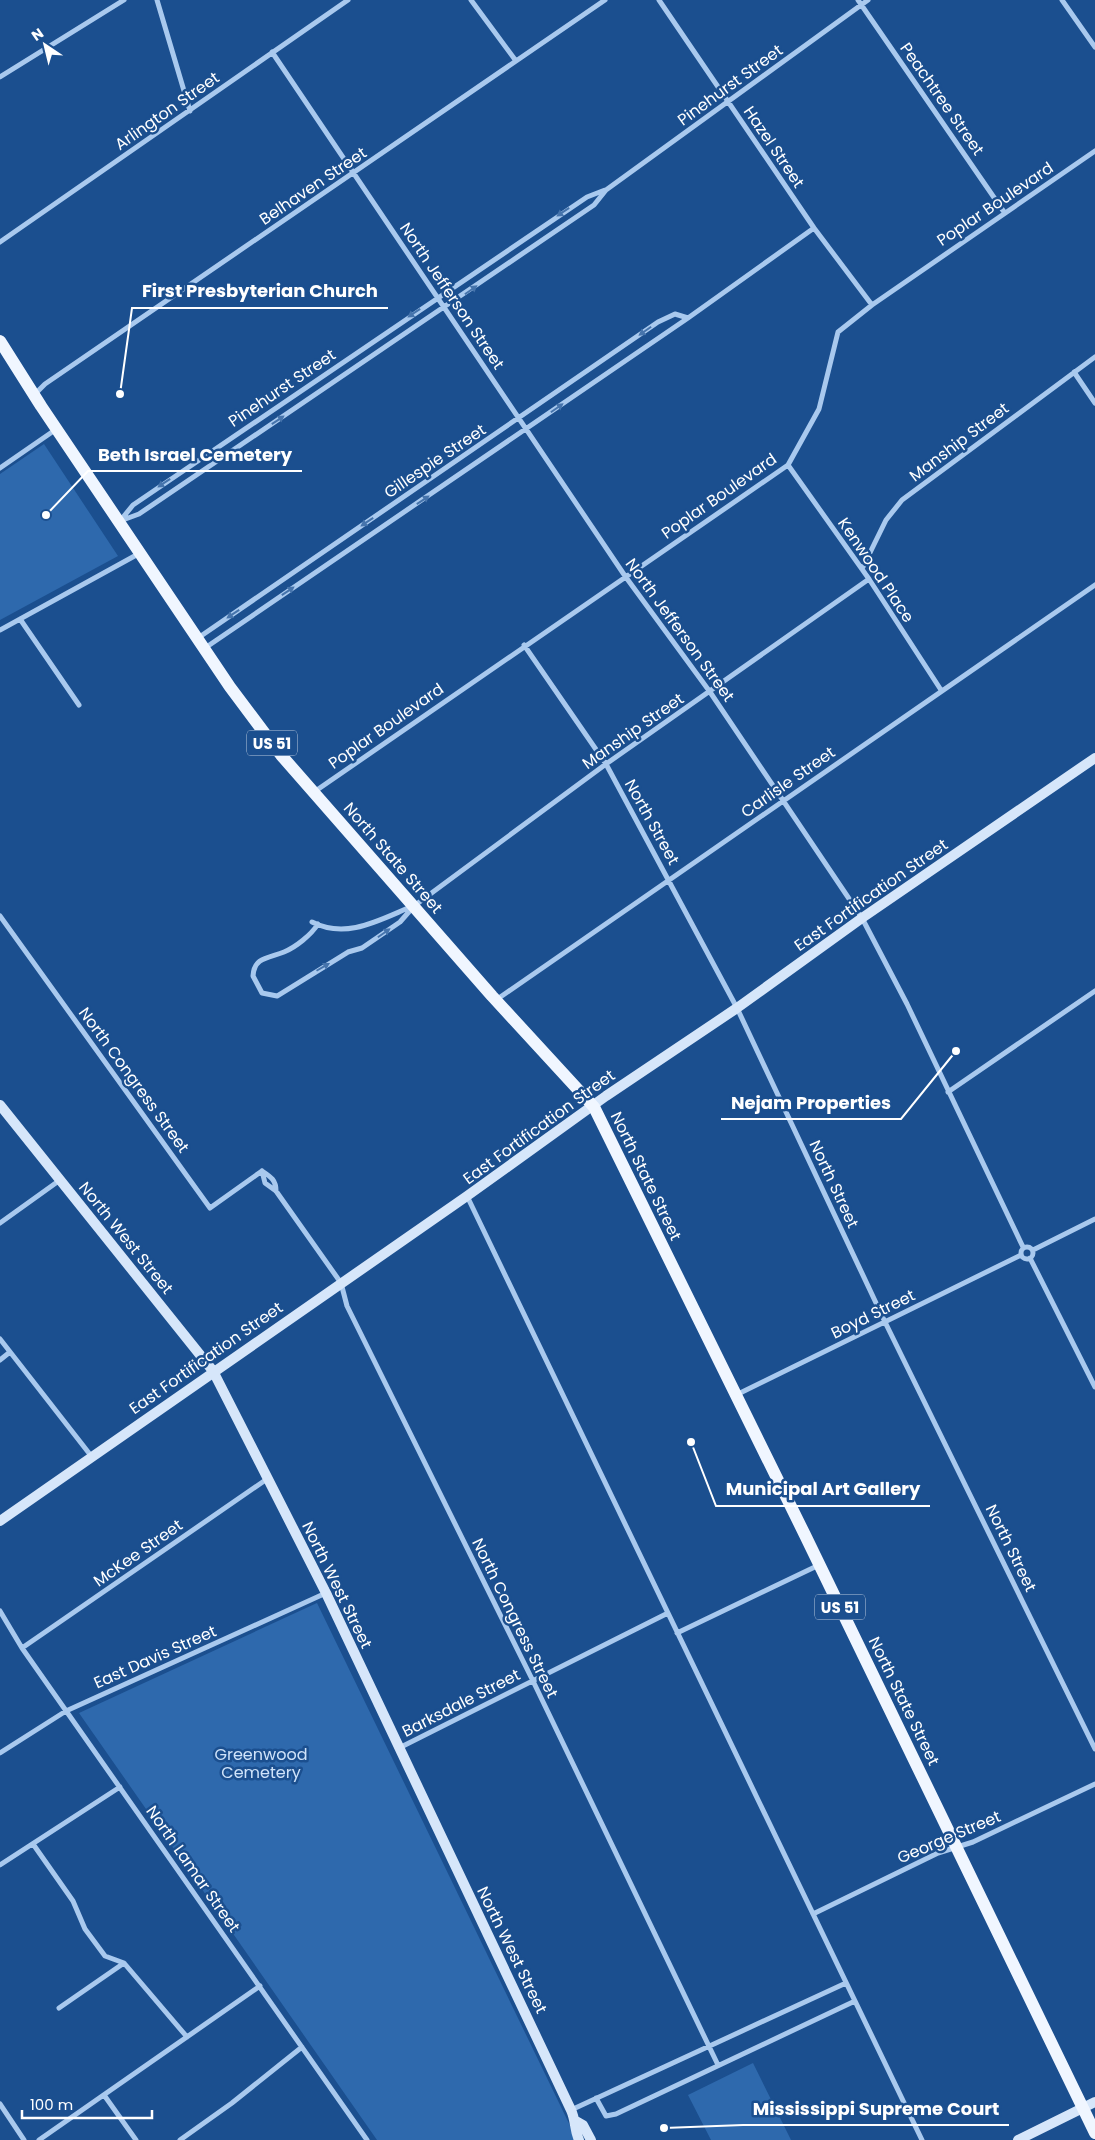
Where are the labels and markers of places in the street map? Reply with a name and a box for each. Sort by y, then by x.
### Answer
callout: First Presbyterian Church [132,275,388,308]
callout: Beth Israel Cemetery [88,438,302,471]
callout: Nejam Properties [721,1086,901,1119]
callout: Municipal Art Gallery [716,1473,930,1506]
callout: Mississippi Supreme Court [743,2092,1009,2125]

